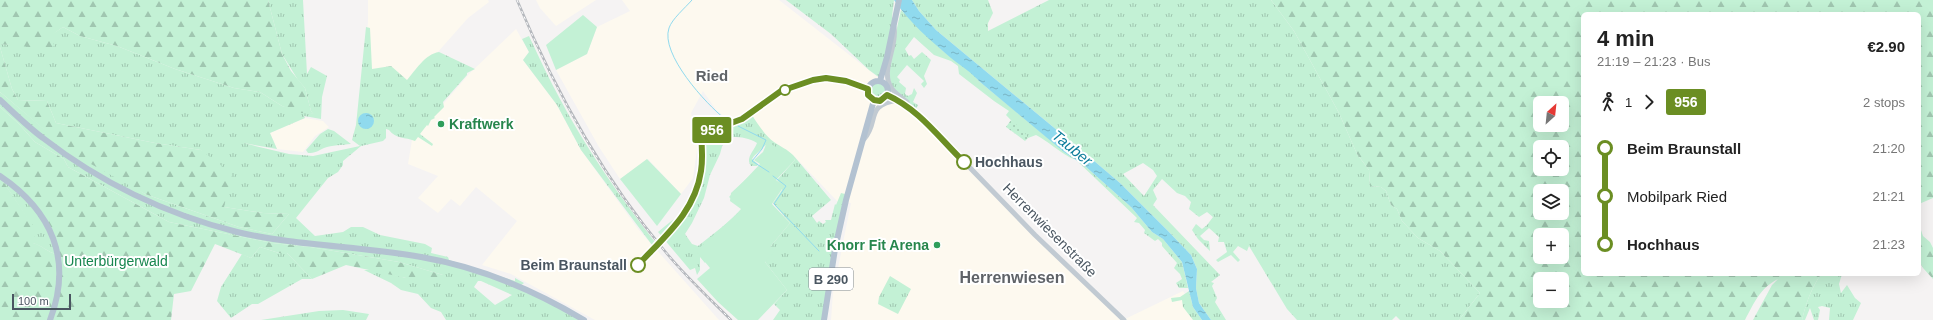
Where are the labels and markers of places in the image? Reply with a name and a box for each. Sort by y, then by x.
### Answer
unlabelled marker [779,84,791,96]
place label: Kraftwerk [449,116,514,132]
marker: Kraftwerk [436,119,446,129]
marker: Hochhaus [956,154,972,170]
place label: Hochhaus [975,154,1043,170]
place label: Knorr Fit Arena [827,237,929,253]
marker: Knorr Fit Arena [932,240,942,250]
place label: Beim Braunstall [520,257,627,273]
marker: Beim Braunstall [630,257,646,273]

